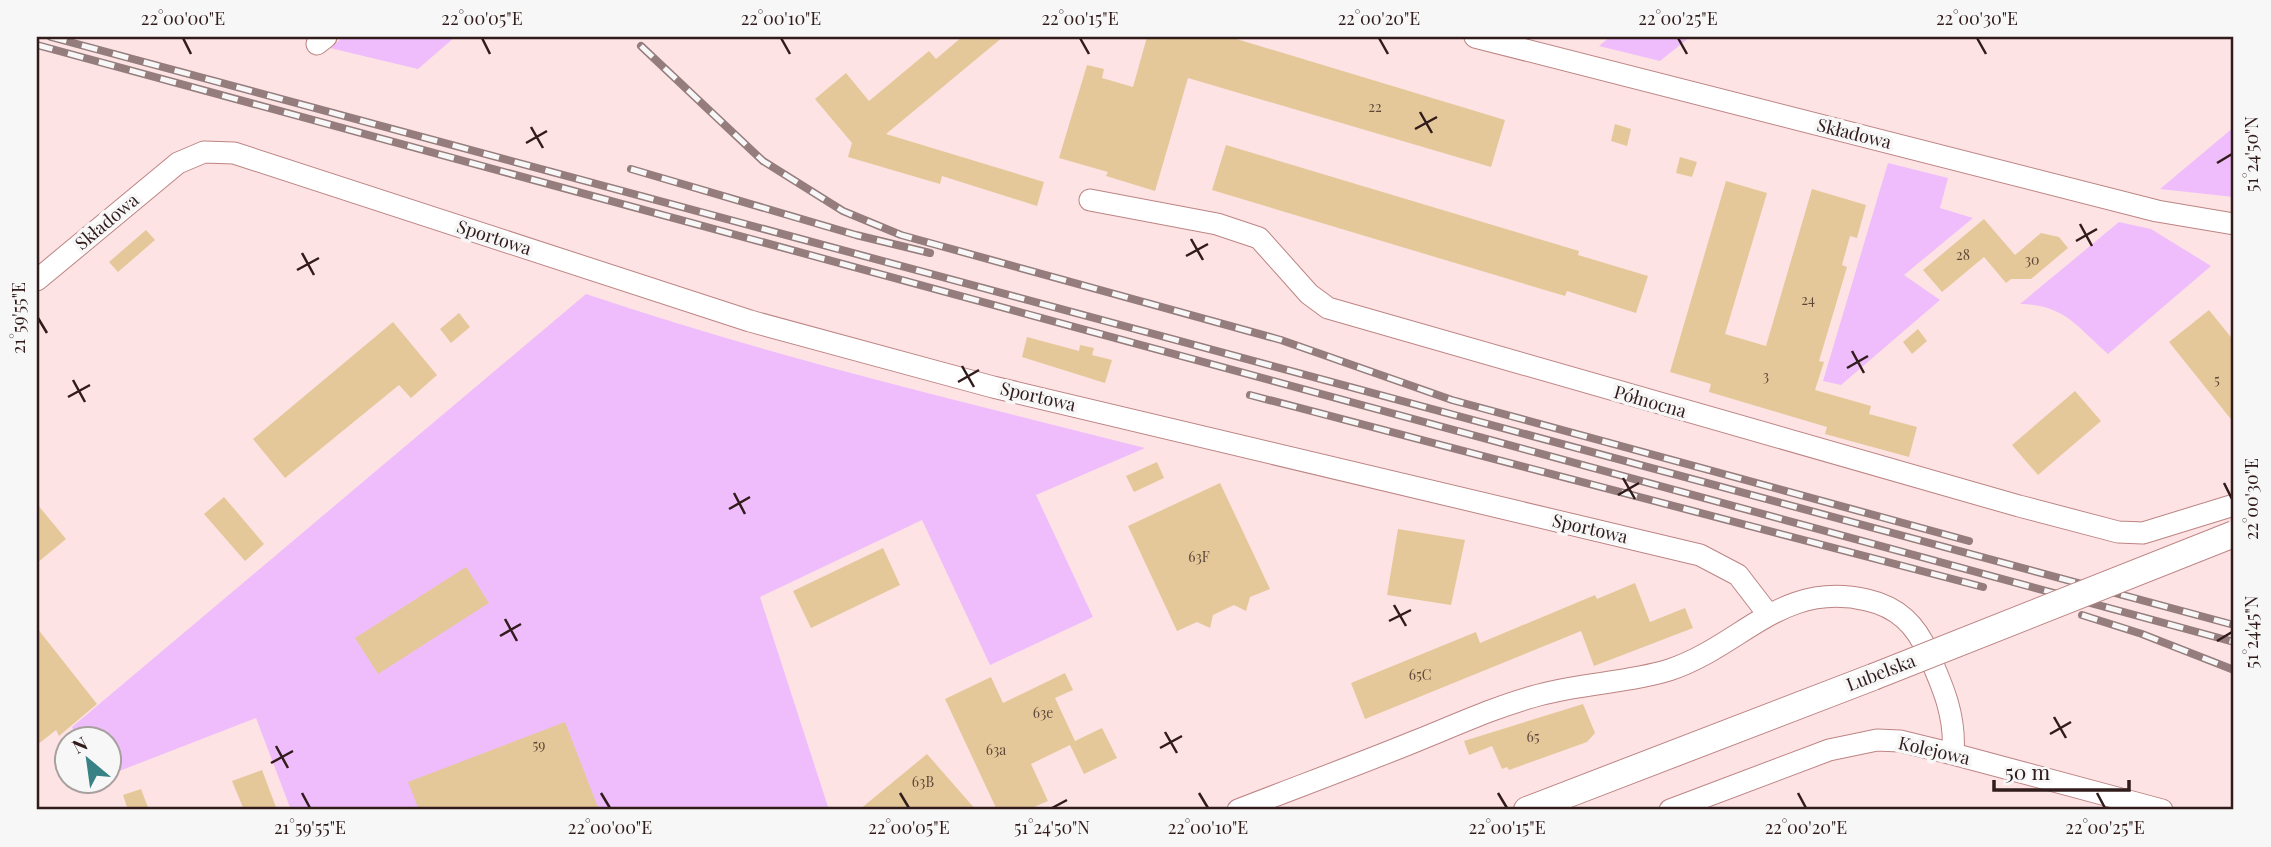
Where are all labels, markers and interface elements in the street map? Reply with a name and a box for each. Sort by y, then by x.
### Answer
text: 22°00'00"E [141,6,225,30]
text: 22°00'05"E [441,6,523,30]
text: 22°00'10"E [741,6,821,30]
text: 22°00'15"E [1041,6,1119,30]
text: 22°00'20"E [1338,6,1420,30]
text: 22°00'25"E [1638,6,1718,30]
text: 22°00'30"E [1936,6,2018,30]
house number: 22 [1368,97,1382,116]
street label: Składowa [1814,112,1894,154]
text: 51°24'50"N [2239,116,2263,192]
street label: Składowa [69,188,143,255]
street label: Sportowa [454,214,535,260]
house number: 28 [1956,245,1970,264]
house number: 30 [2025,250,2039,269]
text: 21°59'55"E [6,282,30,354]
house number: 24 [1801,290,1815,309]
house number: 3 [1763,366,1769,385]
house number: 5 [2214,370,2220,389]
street label: Sportowa [998,376,1078,416]
street label: Północna [1611,379,1689,423]
text: 22°00'30"E [2239,458,2263,540]
street label: Sportowa [1550,508,1630,548]
house number: 63F [1188,547,1210,566]
text: 51°24'45"N [2239,595,2263,669]
street label: Lubelska [1843,648,1919,696]
house number: 65C [1409,665,1431,684]
house number: 63e [1033,703,1053,722]
north arrow [52,724,122,794]
house number: 65 [1526,727,1540,746]
text: N [67,729,92,759]
street label: Kolejowa [1896,730,1972,770]
house number: 59 [533,735,545,754]
house number: 63a [986,740,1006,759]
scale bar [1994,749,2129,793]
text: 50 m [2005,757,2051,785]
house number: 63B [912,772,934,791]
text: 21°59'55"E [274,815,346,839]
text: 22°00'00"E [568,815,652,839]
text: 22°00'05"E [868,815,950,839]
text: 51°24'50"N [1014,815,1090,839]
text: 22°00'10"E [1168,815,1248,839]
text: 22°00'15"E [1468,815,1546,839]
text: 22°00'20"E [1765,815,1847,839]
text: 22°00'25"E [2065,815,2145,839]

